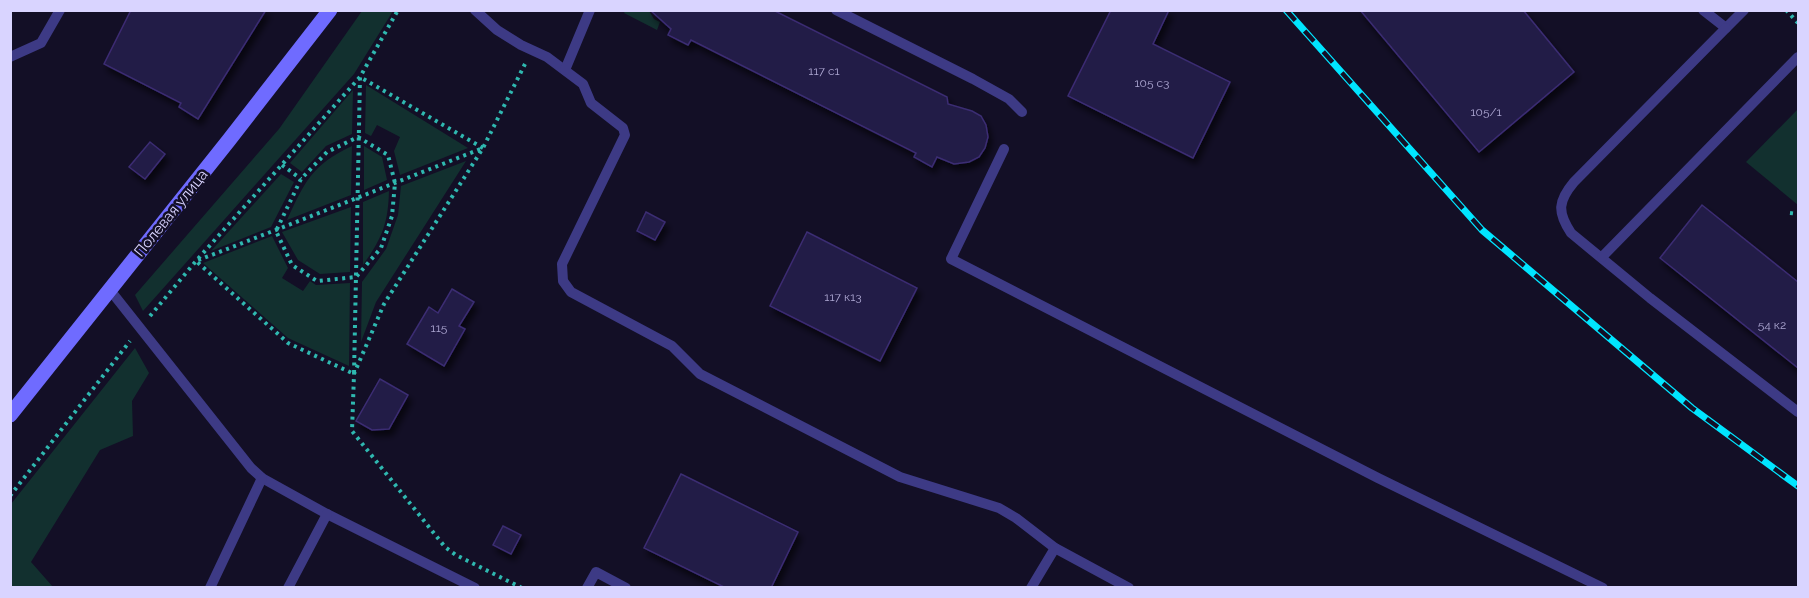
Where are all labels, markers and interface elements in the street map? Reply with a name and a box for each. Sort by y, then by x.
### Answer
house number: 117 с1 [808,64,840,78]
house number: 105 с3 [1134,76,1170,90]
house number: 105/1 [1470,105,1502,119]
street label: Полевая улица [130,166,212,260]
house number: 117 к13 [824,290,862,304]
house number: 54 к2 [1758,318,1786,332]
house number: 115 [431,321,448,335]

